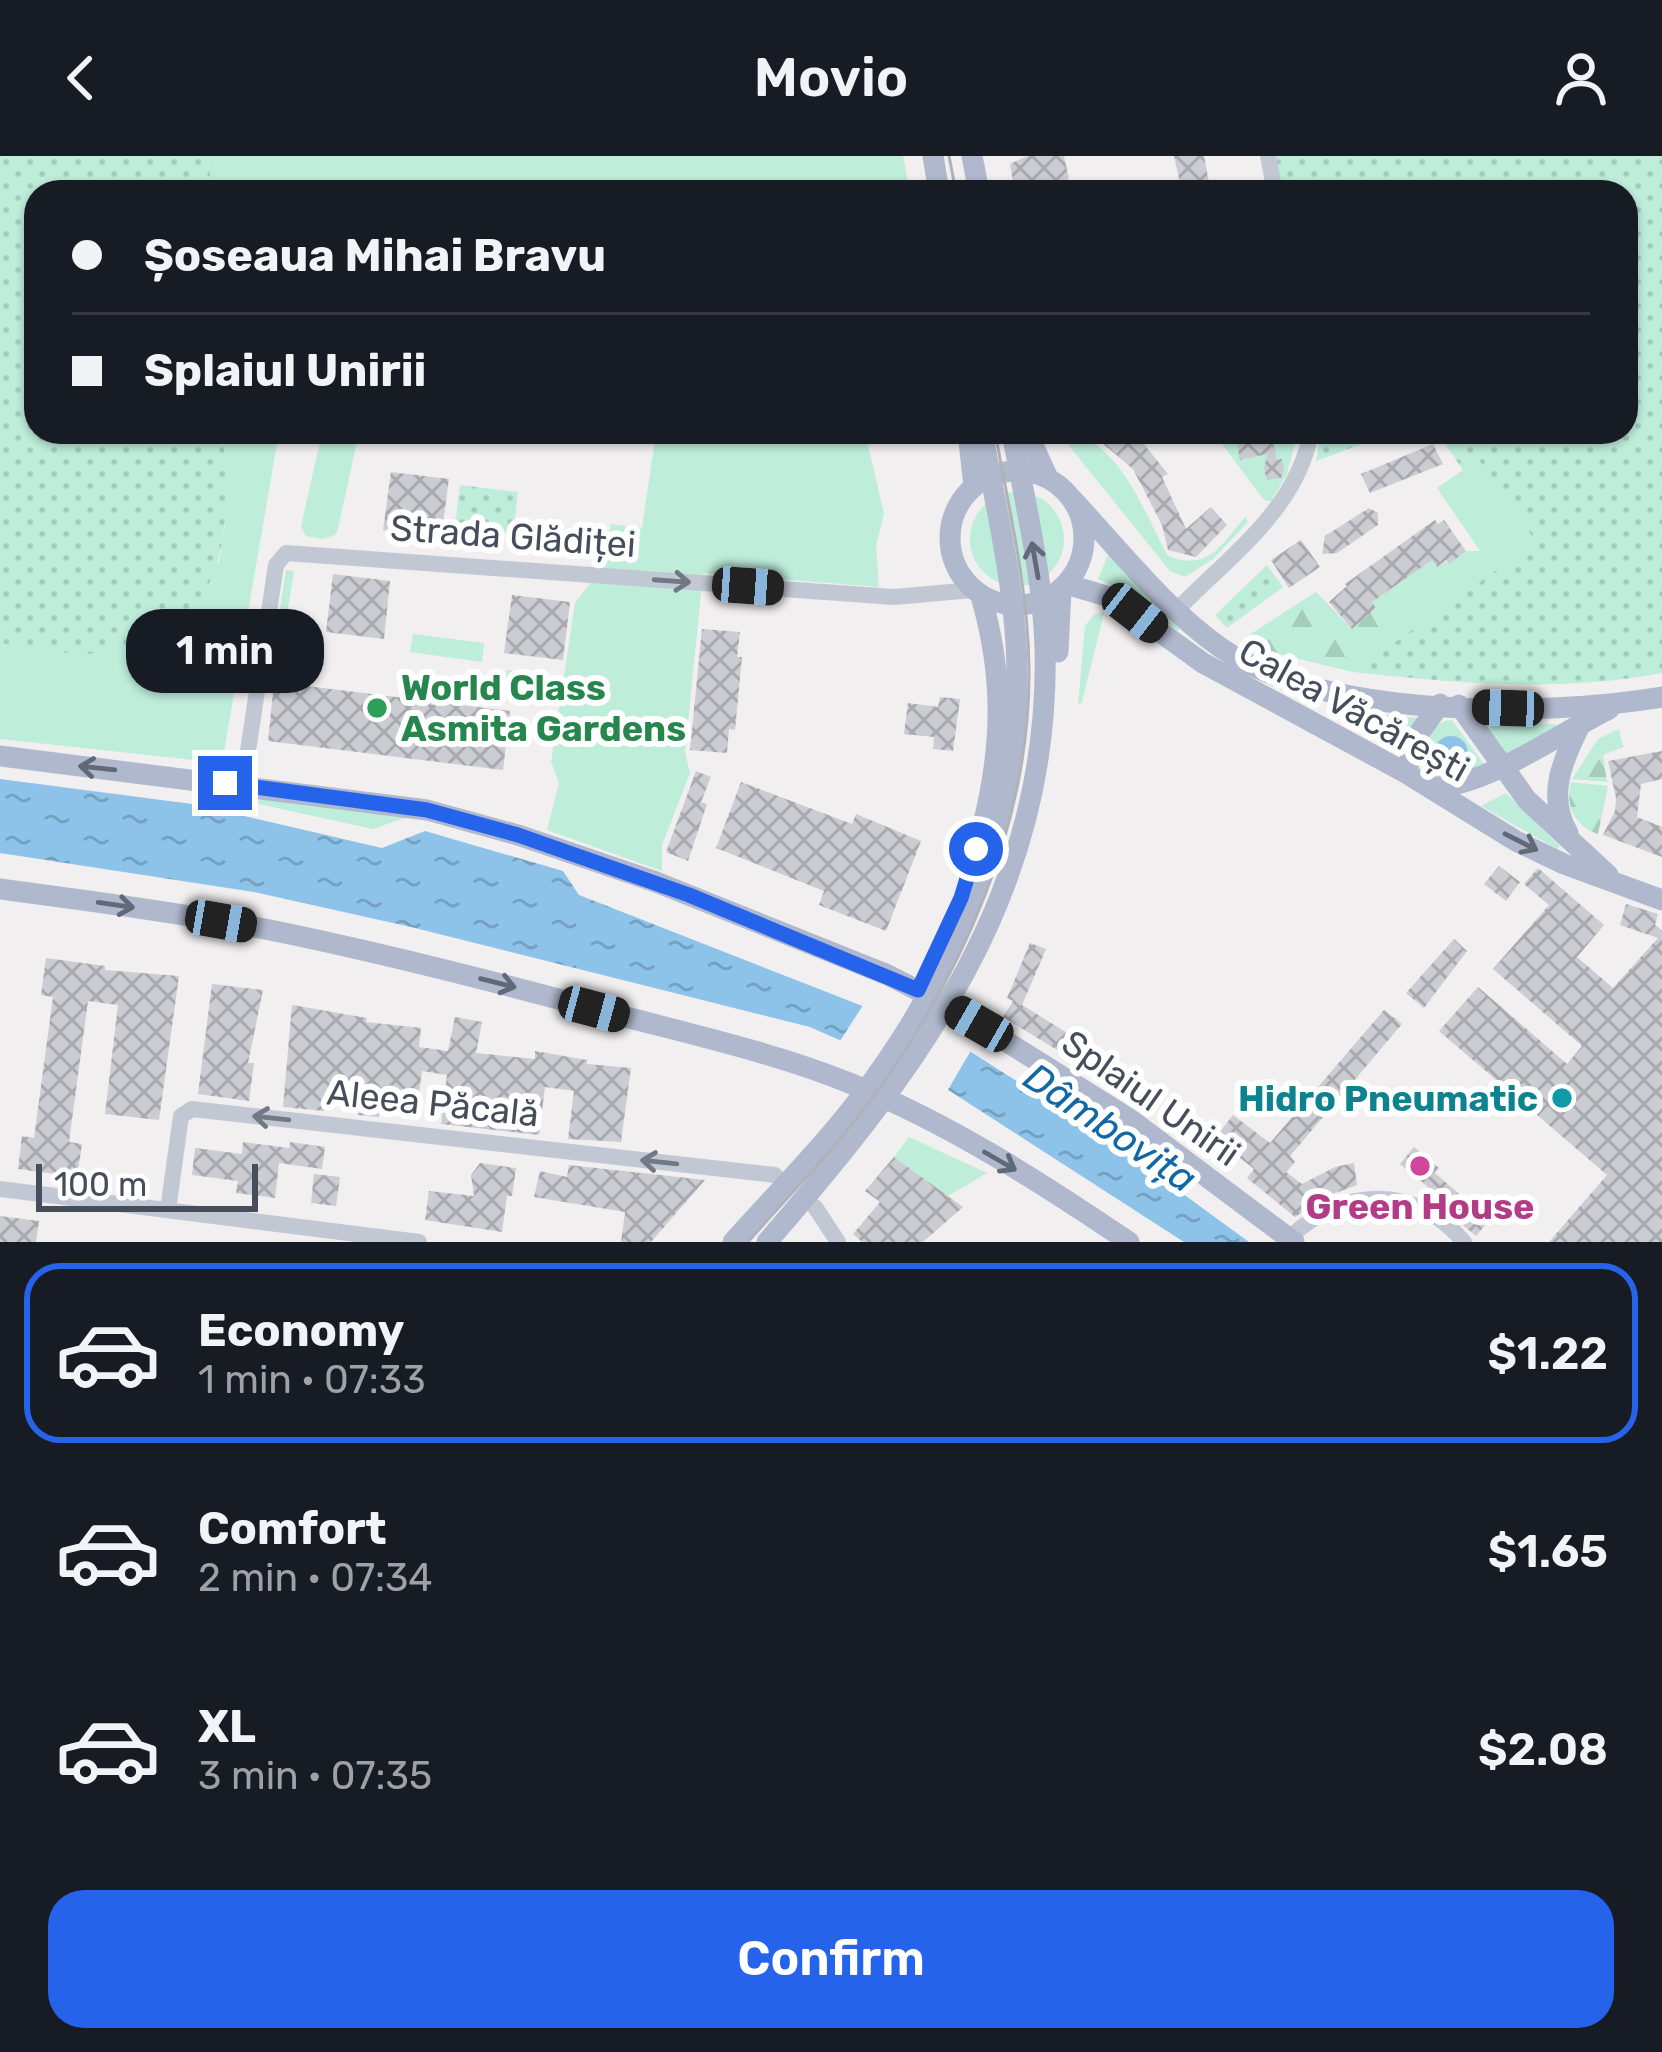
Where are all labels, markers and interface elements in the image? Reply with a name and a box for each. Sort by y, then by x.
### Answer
icon: back [48,45,114,111]
icon: person [1548,45,1614,111]
text: Movio [754,46,908,110]
text: Șoseaua Mihai Bravu [144,229,606,282]
text: Splaiul Unirii [144,344,426,397]
street label: Strada Glădiței [389,506,637,566]
one-way arrow [1022,541,1045,580]
car [711,566,785,606]
one-way arrow [652,569,691,592]
car [1096,577,1174,649]
callout: 1 min [126,609,324,693]
text: 1 min [176,628,274,674]
street label: Calea Văcărești [1232,629,1476,791]
place label: World Class Asmita Gardens [401,666,686,750]
car [1471,689,1545,727]
marker: World Class Asmita Gardens [364,695,390,721]
route end [198,756,252,810]
one-way arrow [78,757,117,779]
route start [949,822,1003,876]
one-way arrow [1502,832,1538,855]
one-way arrow [96,894,135,917]
car [182,897,260,945]
one-way arrow [478,974,516,996]
car [555,982,633,1036]
car [939,990,1019,1058]
street label: Splaiul Unirii [1054,1021,1248,1175]
water label: Dâmbovița [1015,1054,1205,1202]
street label: Aleea Păcală [325,1070,541,1136]
place label: Hidro Pneumatic [1238,1077,1538,1120]
marker: Hidro Pneumatic [1549,1085,1575,1111]
one-way arrow [252,1106,291,1129]
one-way arrow [640,1150,679,1172]
one-way arrow [982,1150,1017,1174]
marker: Green House [1407,1153,1433,1179]
scale bar [36,1158,258,1211]
text: 100 m [54,1165,147,1204]
place label: Green House [1306,1185,1534,1228]
icon: car [54,1299,162,1407]
text: Economy [198,1304,404,1357]
text: $1.22 [1487,1327,1608,1380]
text: 1 min · 07:33 [198,1357,426,1403]
icon: car [54,1497,162,1605]
text: Comfort [198,1502,387,1555]
text: $1.65 [1488,1525,1608,1578]
text: 2 min · 07:34 [198,1555,433,1601]
icon: car [54,1695,162,1803]
text: XL [198,1700,256,1753]
text: $2.08 [1478,1723,1608,1776]
text: 3 min · 07:35 [198,1753,432,1799]
button: Confirm [48,1890,1614,2028]

